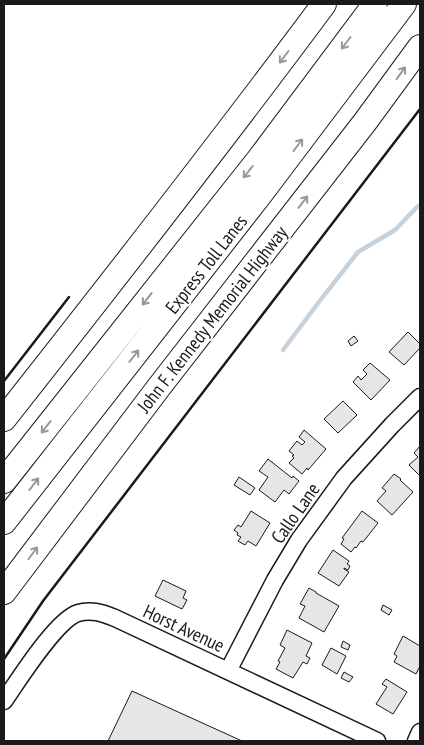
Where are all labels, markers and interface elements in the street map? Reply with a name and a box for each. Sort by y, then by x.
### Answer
one-way arrow [341,36,352,49]
one-way arrow [279,50,290,63]
one-way arrow [396,66,406,80]
one-way arrow [293,138,303,152]
one-way arrow [242,165,253,178]
one-way arrow [297,196,308,209]
street label: Express Toll Lanes [160,210,252,318]
street label: John F. Kennedy Memorial Highway [131,220,293,418]
one-way arrow [141,293,152,306]
one-way arrow [129,349,139,363]
one-way arrow [41,420,52,433]
one-way arrow [28,478,39,491]
street label: Callo Lane [266,478,325,548]
one-way arrow [28,546,38,560]
street label: Horst Avenue [140,599,229,657]

